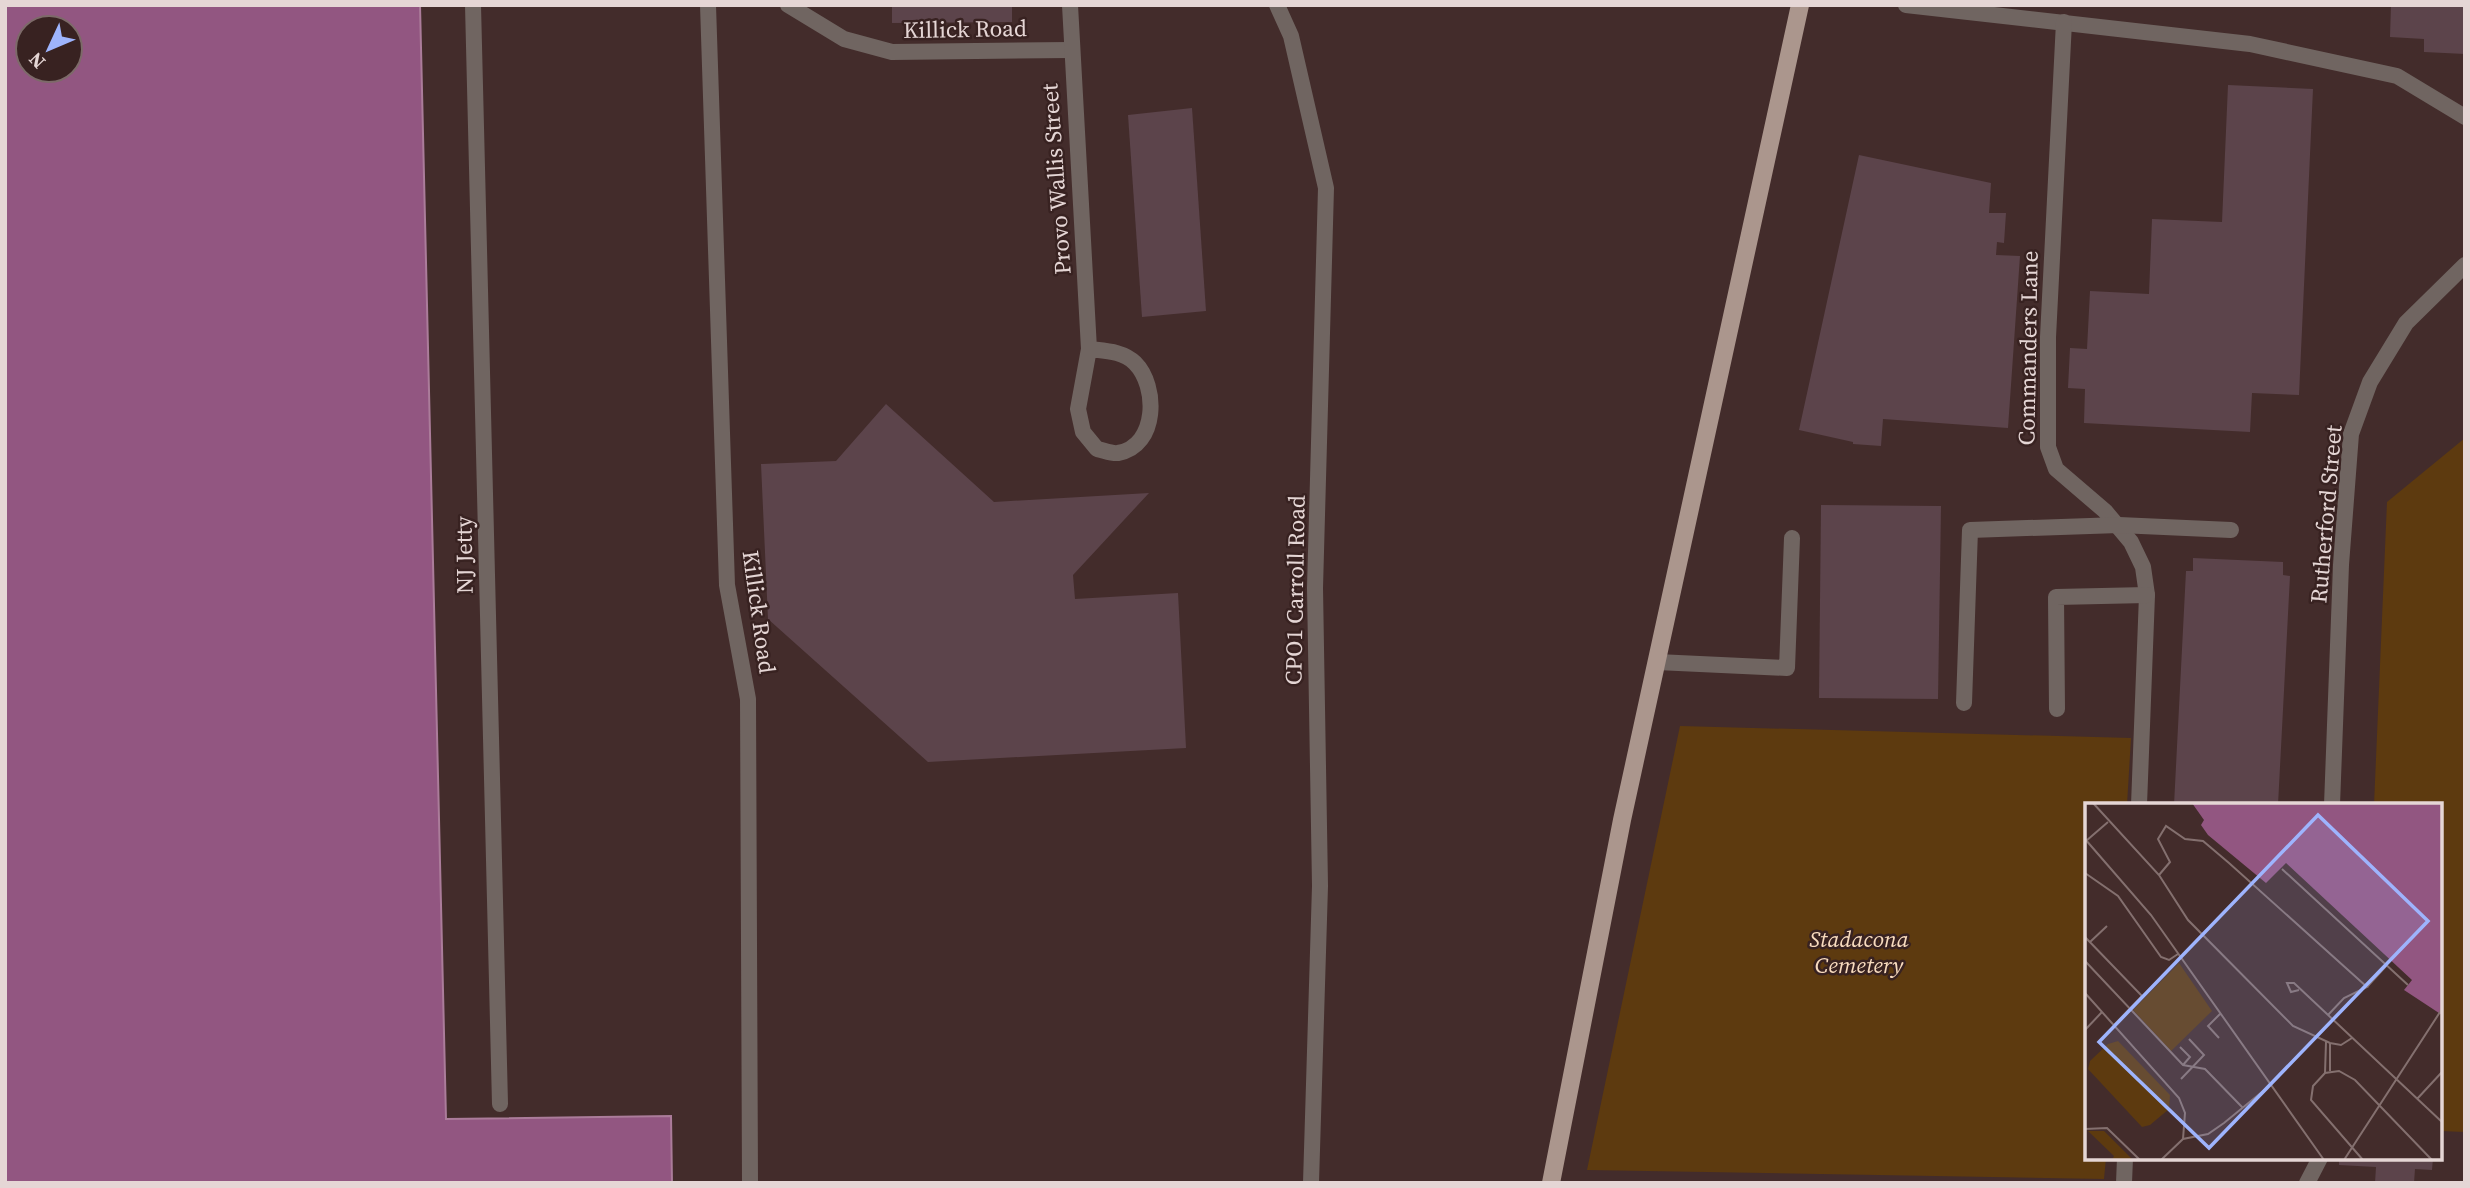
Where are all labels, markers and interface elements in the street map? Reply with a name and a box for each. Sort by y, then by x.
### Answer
street label: Killick Road [903,12,1027,46]
north arrow [14,14,84,84]
text: N [23,47,51,75]
street label: Provo Wallis Street [1033,82,1079,276]
street label: Commanders Lane [2010,250,2046,446]
street label: Rutherford Street [2302,423,2350,604]
street label: CPO1 Carroll Road [1277,495,1313,685]
street label: NJ Jetty [447,516,481,594]
street label: Killick Road [735,548,783,676]
inset map [2085,803,2442,1160]
park label: Stadacona Cemetery [1809,923,1909,981]

